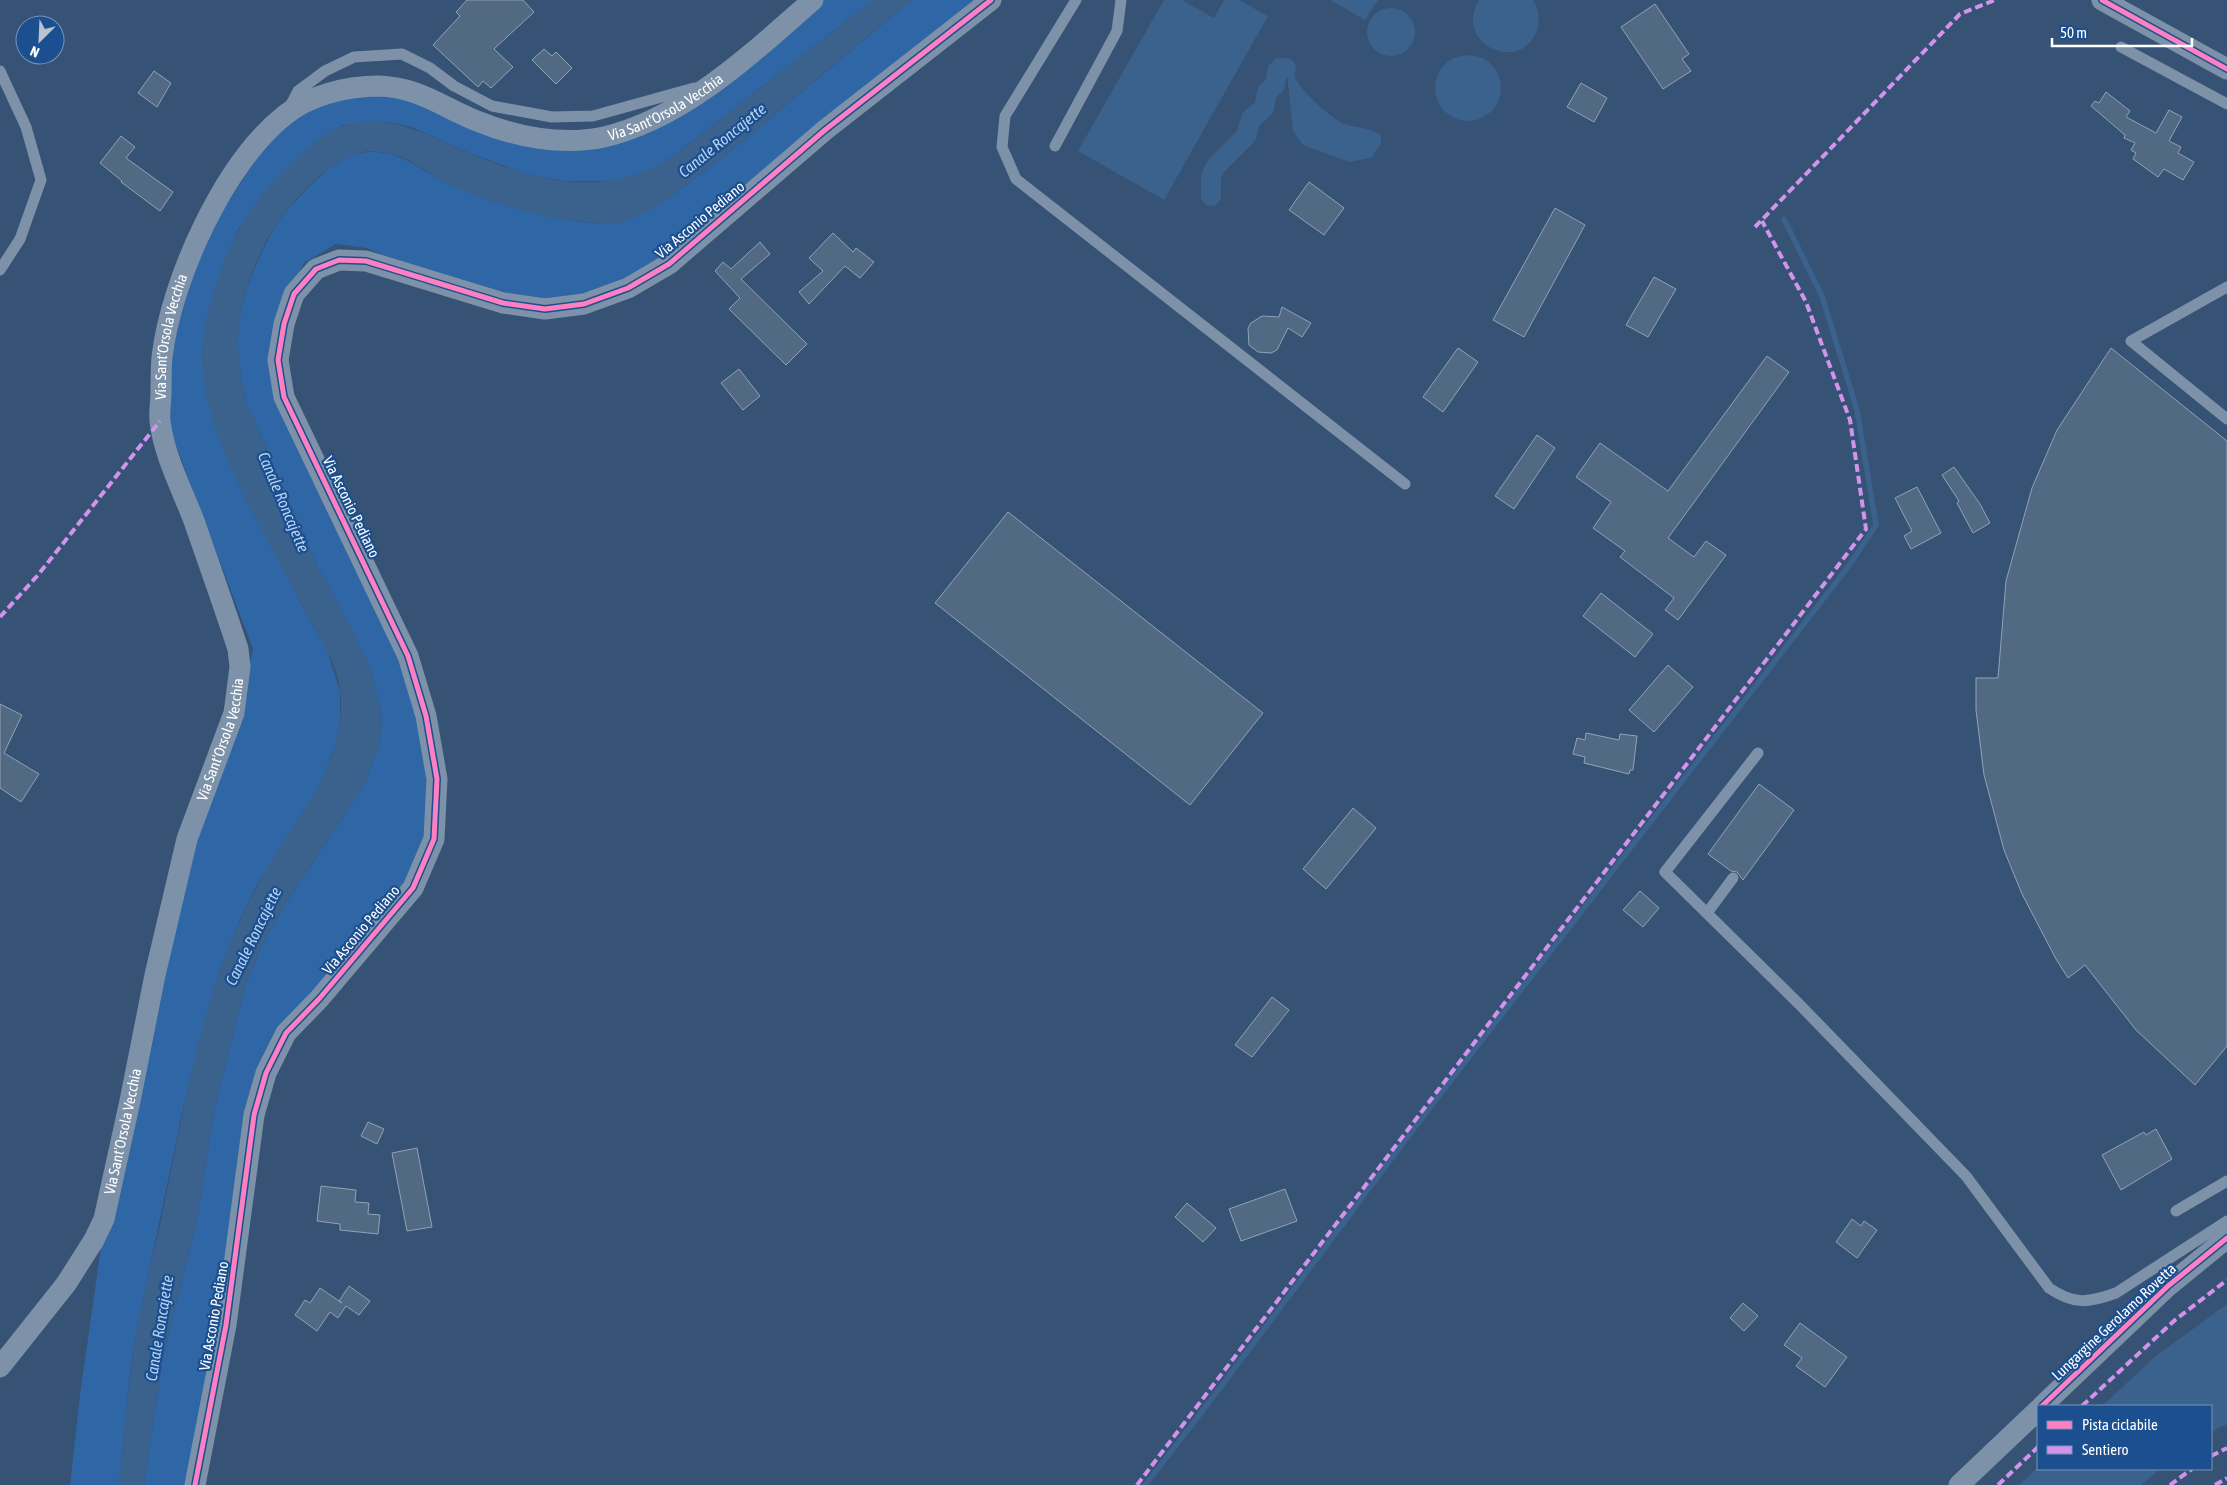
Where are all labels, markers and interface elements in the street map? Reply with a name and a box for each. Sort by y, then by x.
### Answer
north arrow [15,15,65,65]
scale bar [2052,15,2192,47]
text: 50 m [2060,24,2087,41]
text: N [28,43,42,61]
street label: Via Sant'Orsola Vecchia [606,70,726,144]
water label: Canale Roncajette [675,99,770,182]
street label: Via Asconio Pediano [652,178,748,262]
street label: Via Sant'Orsola Vecchia [152,271,190,400]
water label: Canale Roncajette [254,449,313,555]
street label: Via Asconio Pediano [320,453,383,560]
street label: Via Sant'Orsola Vecchia [193,677,246,803]
street label: Via Asconio Pediano [319,882,403,978]
water label: Canale Roncajette [221,884,285,989]
street label: Via Sant'Orsola Vecchia [101,1067,144,1196]
street label: Via Asconio Pediano [196,1260,231,1372]
street label: Lungargine Gerolamo Rovetta [2048,1260,2179,1384]
water label: Canale Roncajette [142,1274,177,1383]
legend [2037,1405,2212,1470]
text: Pista ciclabile [2082,1416,2158,1433]
text: Sentiero [2082,1441,2128,1458]

